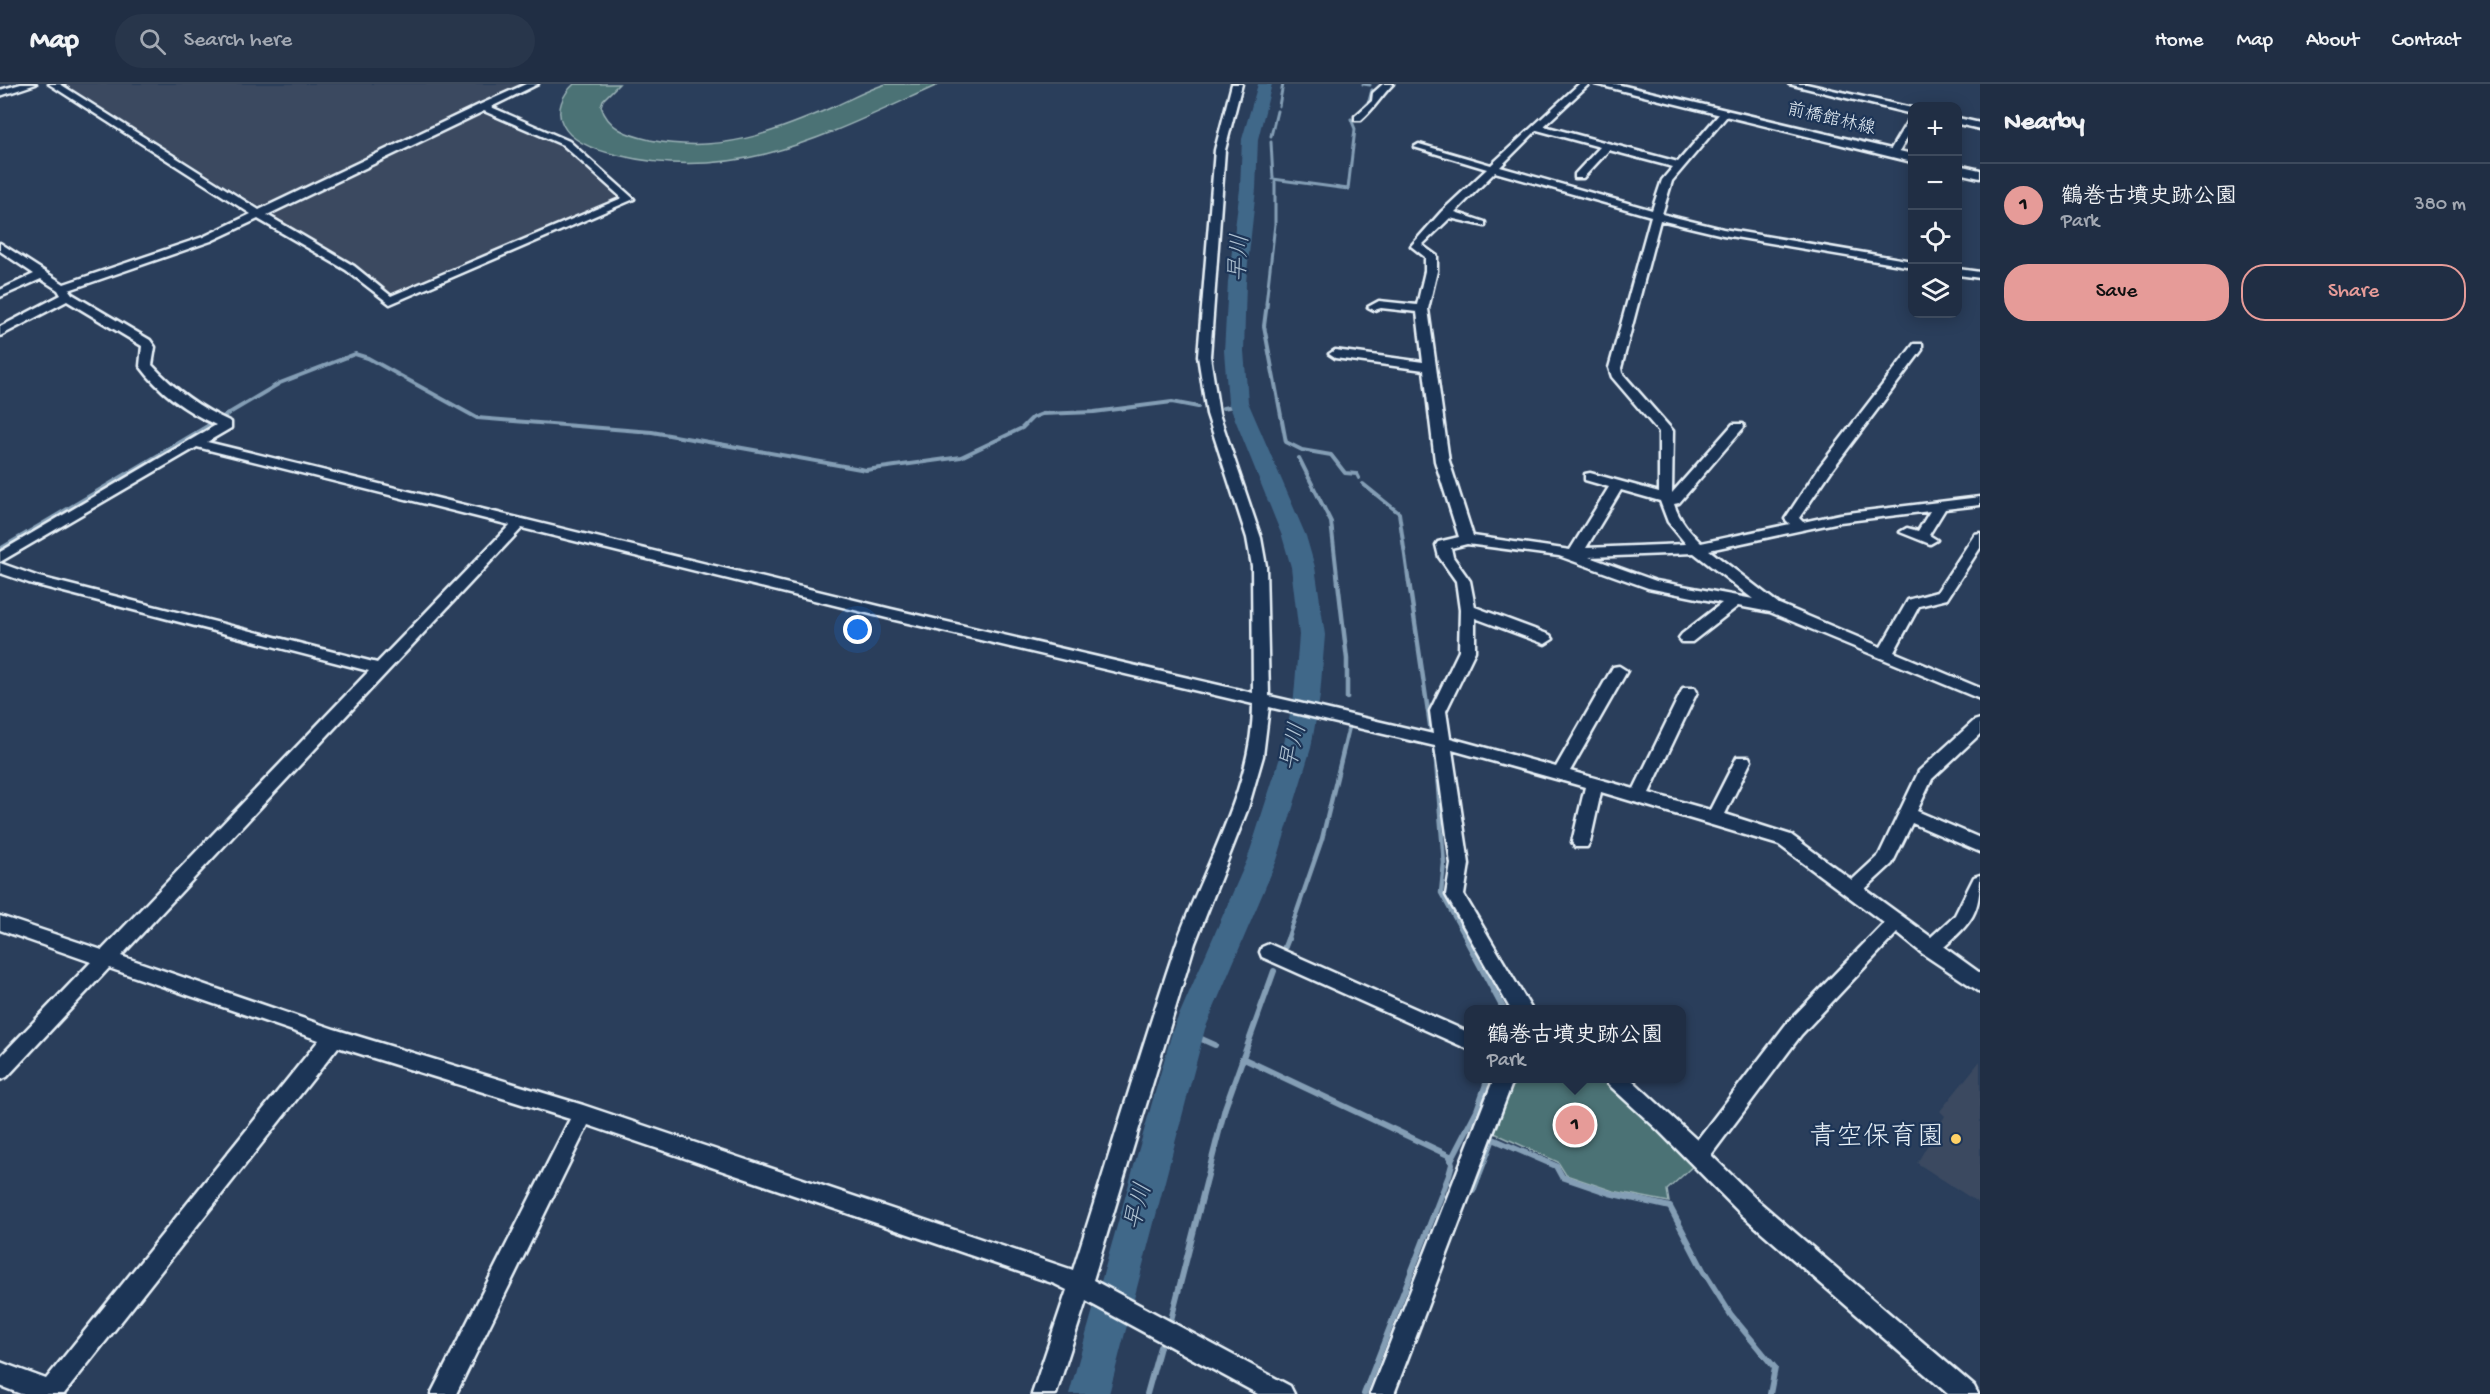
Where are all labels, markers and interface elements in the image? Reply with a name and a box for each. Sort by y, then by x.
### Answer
search box [115,14,535,68]
text: Map [30,25,79,58]
icon: search [136,25,169,58]
text: Search here [184,28,292,54]
text: Home [2155,29,2203,54]
text: Map [2236,29,2273,54]
text: About [2306,29,2359,54]
text: Contact [2392,29,2460,54]
street label: 前橋館林線 [1785,99,1877,140]
map controls [1908,102,1962,318]
button: + [1908,102,1962,156]
text: Nearby [2004,108,2085,139]
button: − [1908,156,1962,210]
text: 鶴巻古墳史跡公園 [2061,185,2237,211]
text: 1 [2019,194,2028,217]
text: 380 m [2414,194,2466,217]
button: locate [1908,210,1962,264]
text: Park [2061,211,2099,234]
water label: 早川 [1225,233,1257,283]
button: layers [1908,264,1962,318]
button: Save [2004,264,2229,321]
button: Share [2241,264,2466,321]
your location [843,615,872,644]
water label: 早川 [1275,720,1315,774]
popup [1464,1005,1686,1083]
text: 鶴巻古墳史跡公園 [1487,1024,1663,1050]
text: Park [1487,1050,1525,1073]
pin: 1 [1556,1102,1594,1148]
place label: 青空保育園 [1809,1121,1944,1155]
marker: 青空保育園 [1949,1132,1963,1146]
water label: 早川 [1120,1180,1160,1234]

